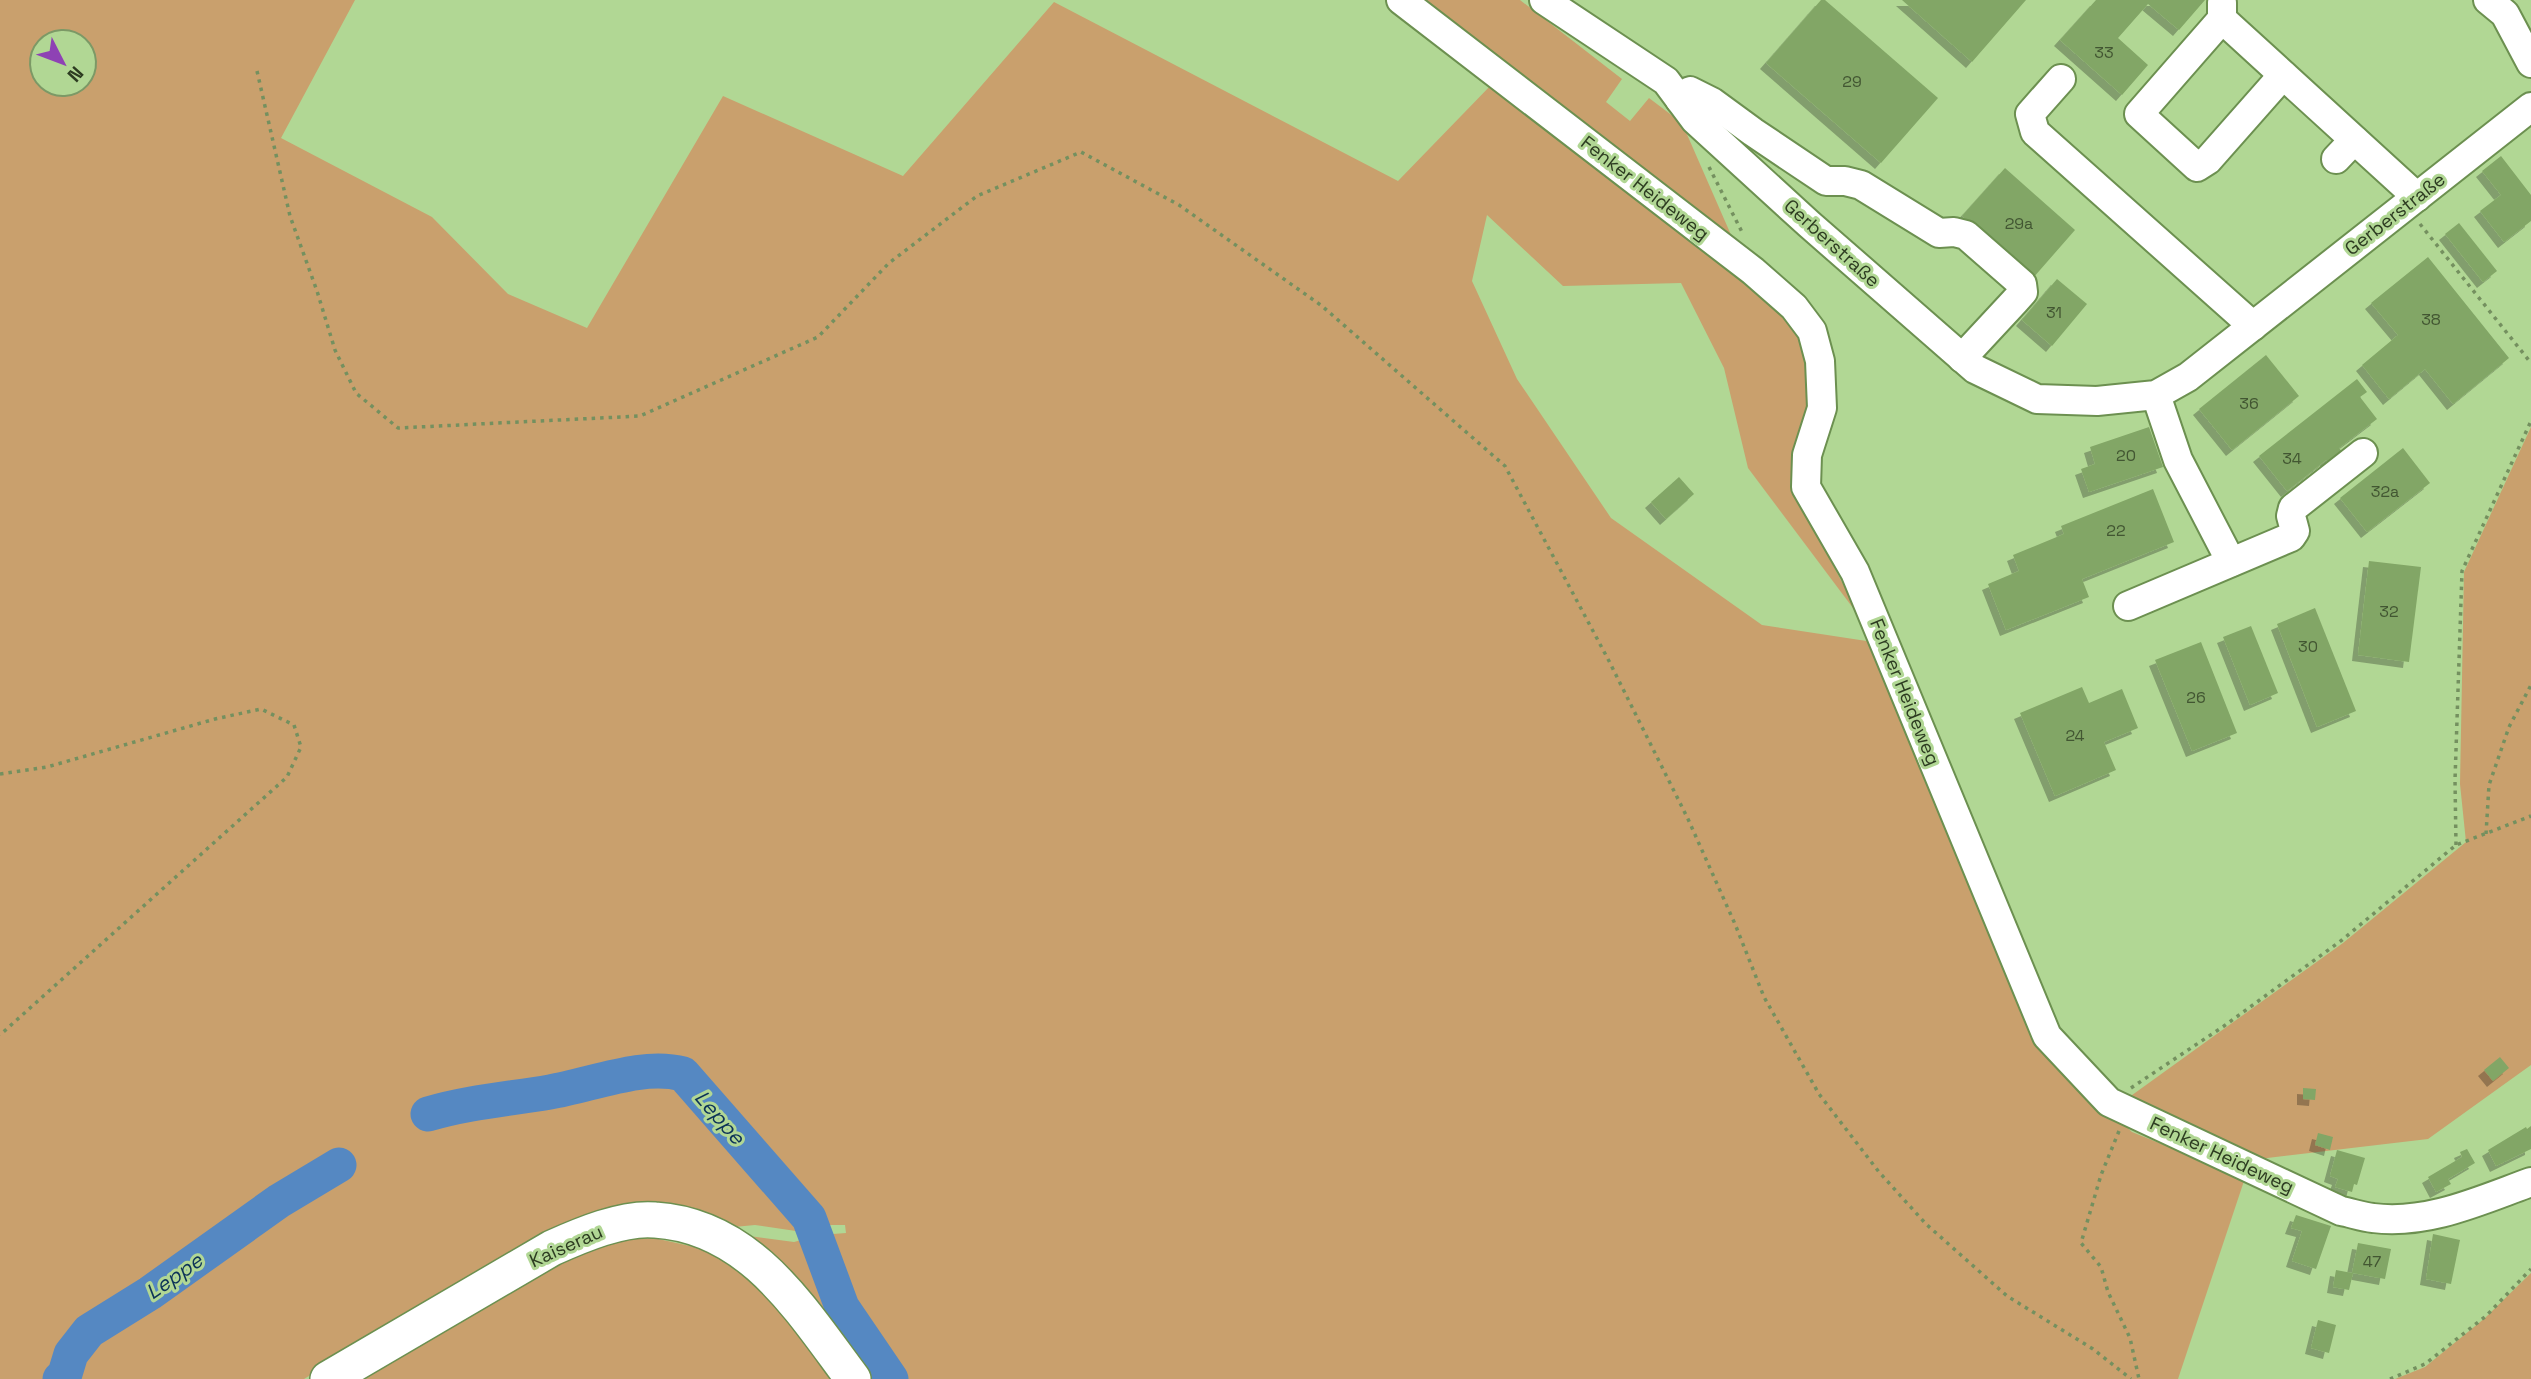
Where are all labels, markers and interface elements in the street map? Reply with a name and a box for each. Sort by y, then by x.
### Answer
north arrow [28,28,98,98]
house number: 33 [2094,42,2114,63]
text: N [62,61,89,87]
house number: 29 [1842,71,1862,92]
street label: Fenker Heideweg [1576,130,1714,246]
street label: Gerberstraße [2340,167,2450,261]
street label: Gerberstraße [1779,193,1885,293]
house number: 29a [2005,213,2033,234]
house number: 31 [2046,302,2062,323]
house number: 38 [2421,309,2441,330]
house number: 36 [2239,393,2259,414]
house number: 20 [2116,445,2136,466]
house number: 34 [2282,448,2302,469]
house number: 32a [2371,481,2399,502]
house number: 22 [2106,520,2126,541]
house number: 32 [2379,601,2399,622]
street label: Fenker Heideweg [1864,615,1946,769]
house number: 30 [2298,636,2318,657]
house number: 26 [2186,687,2206,708]
house number: 24 [2065,725,2085,746]
water label: Leppe [689,1084,752,1151]
street label: Fenker Heideweg [2146,1111,2298,1199]
street label: Kaiserau [525,1219,607,1273]
water label: Leppe [140,1246,209,1305]
house number: 47 [2363,1251,2381,1272]

